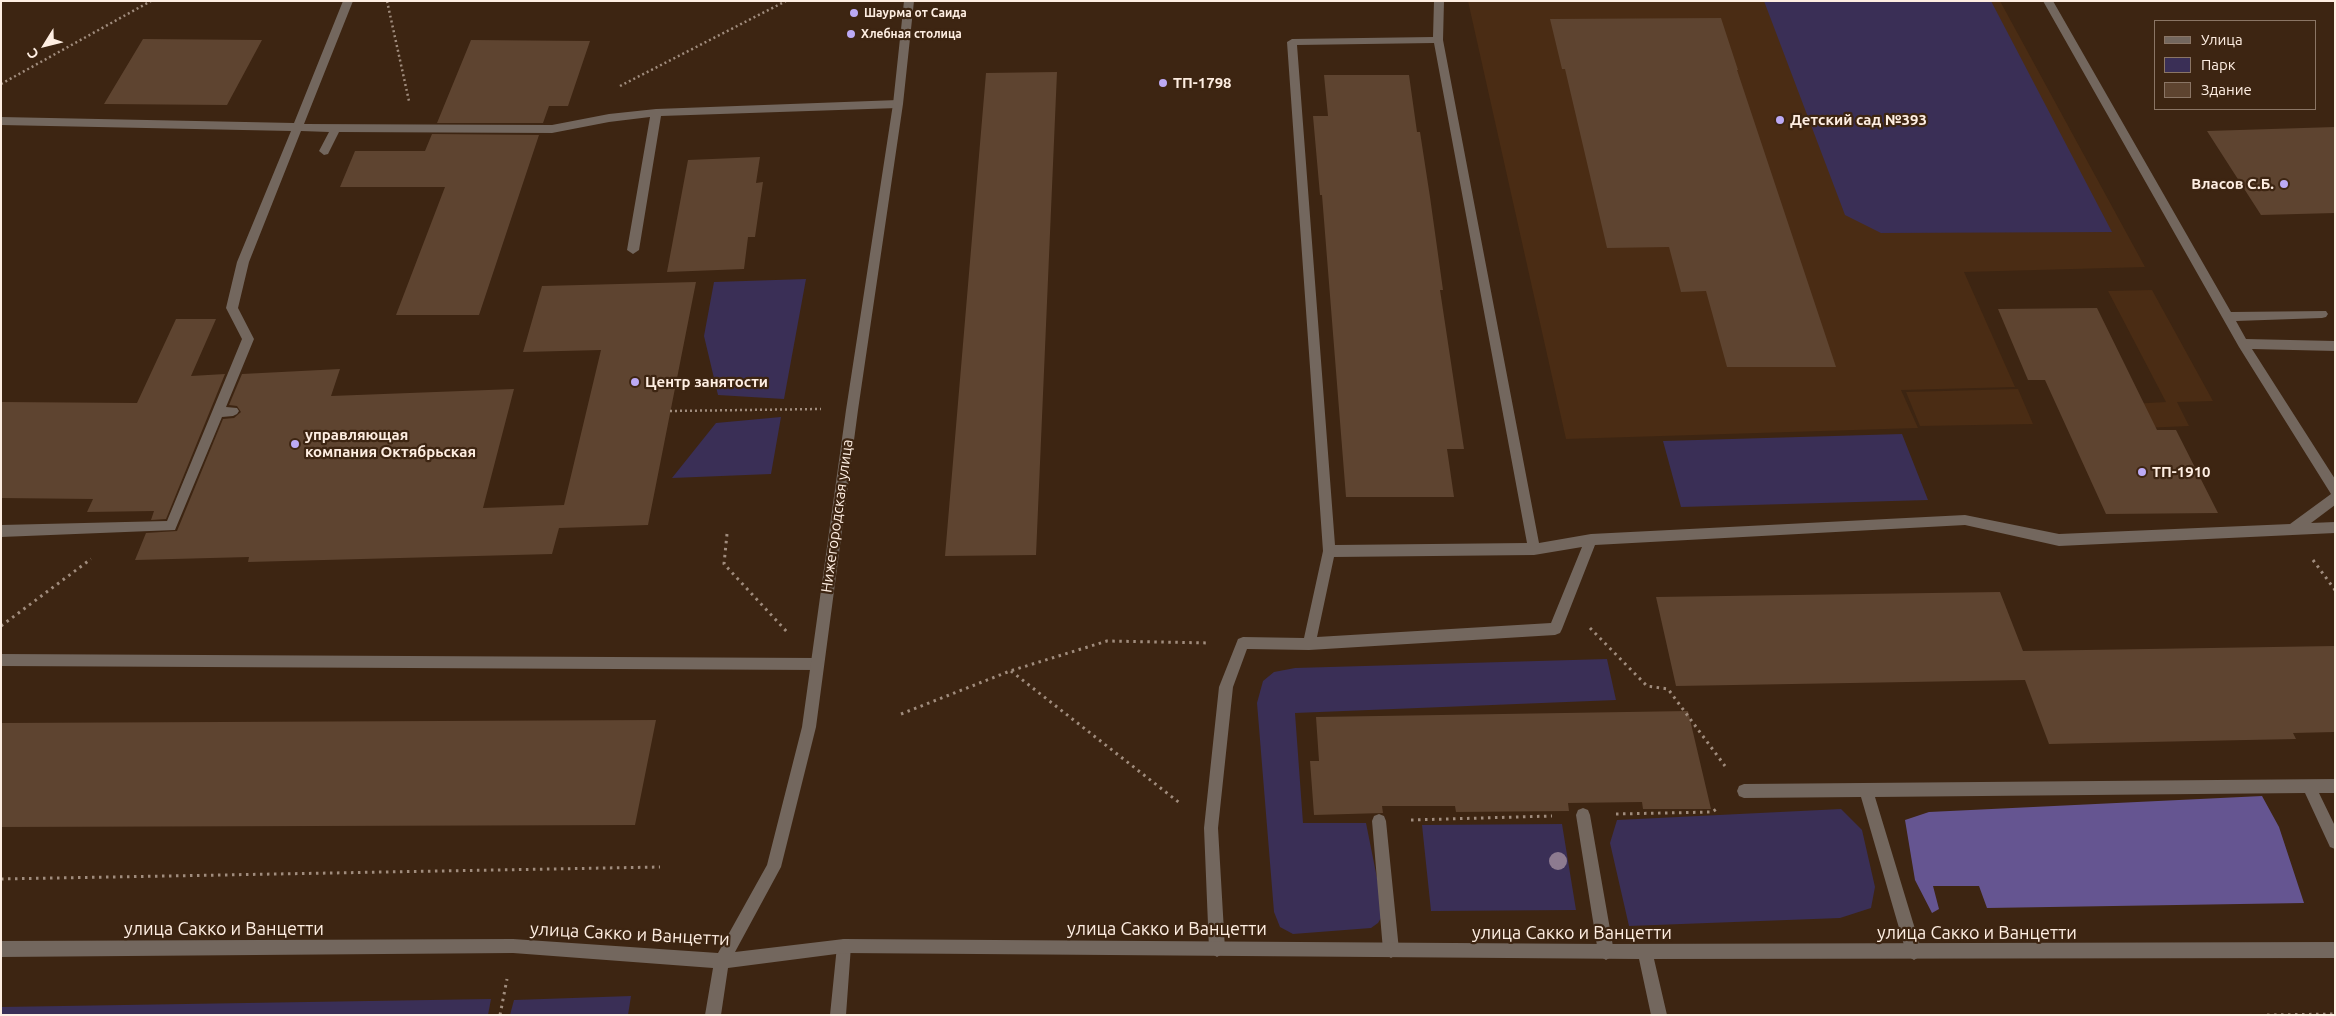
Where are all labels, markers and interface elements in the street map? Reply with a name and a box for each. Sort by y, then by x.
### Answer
place label: Шаурма от Саида [864,6,967,20]
marker: Шаурма от Саида [848,7,860,19]
north arrow [20,20,70,70]
legend [2154,20,2316,110]
place label: Хлебная столица [861,27,962,41]
marker: Хлебная столица [845,28,857,40]
text: Улица [2201,31,2243,48]
text: С [24,45,42,62]
text: Парк [2201,56,2236,73]
place label: ТП-1798 [1173,74,1232,92]
marker: ТП-1798 [1157,77,1169,89]
text: Здание [2201,81,2252,98]
place label: Детский сад №393 [1790,111,1927,129]
marker: Детский сад №393 [1774,114,1786,126]
place label: Власов С.Б. [2191,175,2274,193]
marker: Власов С.Б. [2278,178,2290,190]
place label: Центр занятости [645,373,768,391]
marker: Центр занятости [629,376,641,388]
place label: управляющая компания Октябрьская [305,426,476,461]
marker: управляющая компания Октябрьская [289,438,301,450]
street label: Нижегородская улица [817,438,857,594]
place label: ТП-1910 [2152,463,2211,481]
marker: ТП-1910 [2136,466,2148,478]
street label: улица Сакко и Ванцетти [124,918,324,940]
street label: улица Сакко и Ванцетти [530,918,730,950]
street label: улица Сакко и Ванцетти [1067,918,1267,940]
street label: улица Сакко и Ванцетти [1472,922,1672,944]
street label: улица Сакко и Ванцетти [1877,922,2077,944]

